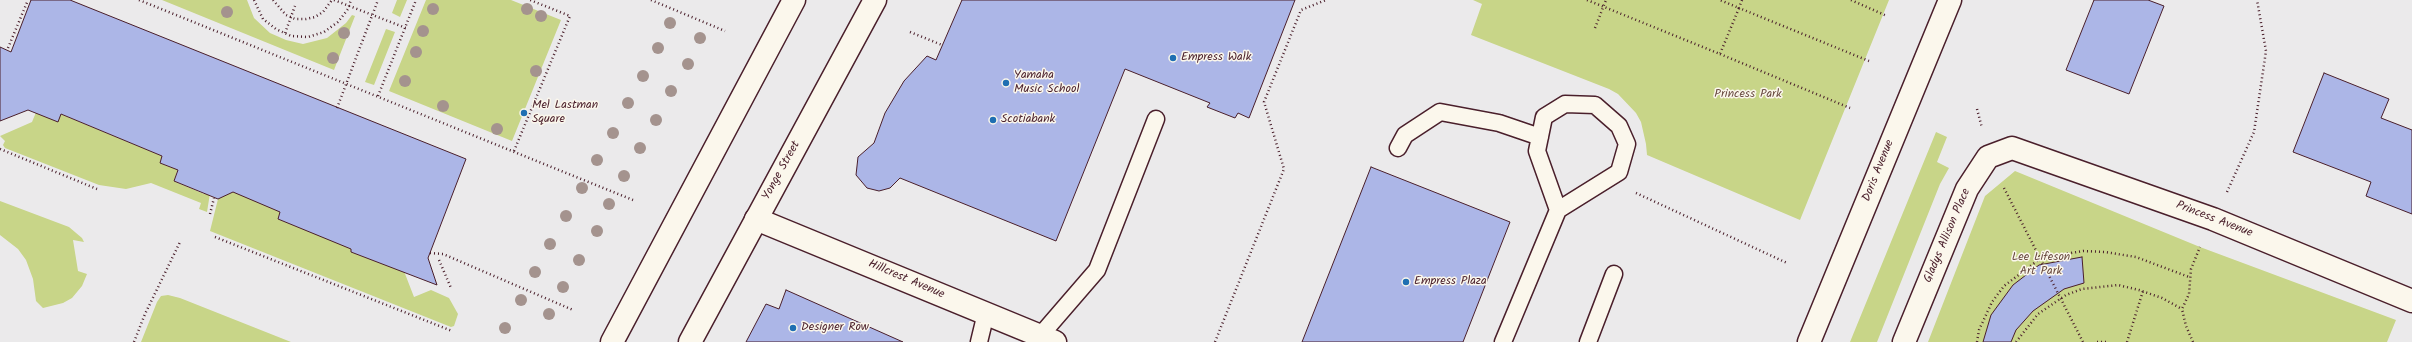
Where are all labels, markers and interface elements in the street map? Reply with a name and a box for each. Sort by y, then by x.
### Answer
place label: Empress Walk [1181,51,1251,65]
marker: Empress Walk [1168,53,1178,63]
place label: Yamaha Music School [1014,69,1079,97]
marker: Yamaha Music School [1001,78,1011,88]
park label: Princess Park [1714,88,1782,102]
place label: Mel Lastman Square [532,99,598,127]
marker: Mel Lastman Square [519,108,529,118]
place label: Scotiabank [1001,113,1055,127]
marker: Scotiabank [988,115,998,125]
street label: Doris Avenue [1860,138,1898,204]
street label: Yonge Street [760,139,804,203]
street label: Gladys Allison Place [1922,187,1974,285]
street label: Princess Avenue [2174,199,2254,241]
park label: Lee Lifeson Art Park [2012,251,2070,279]
street label: Hillcrest Avenue [866,257,946,303]
place label: Empress Plaza [1414,275,1487,289]
marker: Empress Plaza [1401,277,1411,287]
place label: Designer Row [801,321,869,335]
marker: Designer Row [788,323,798,333]

